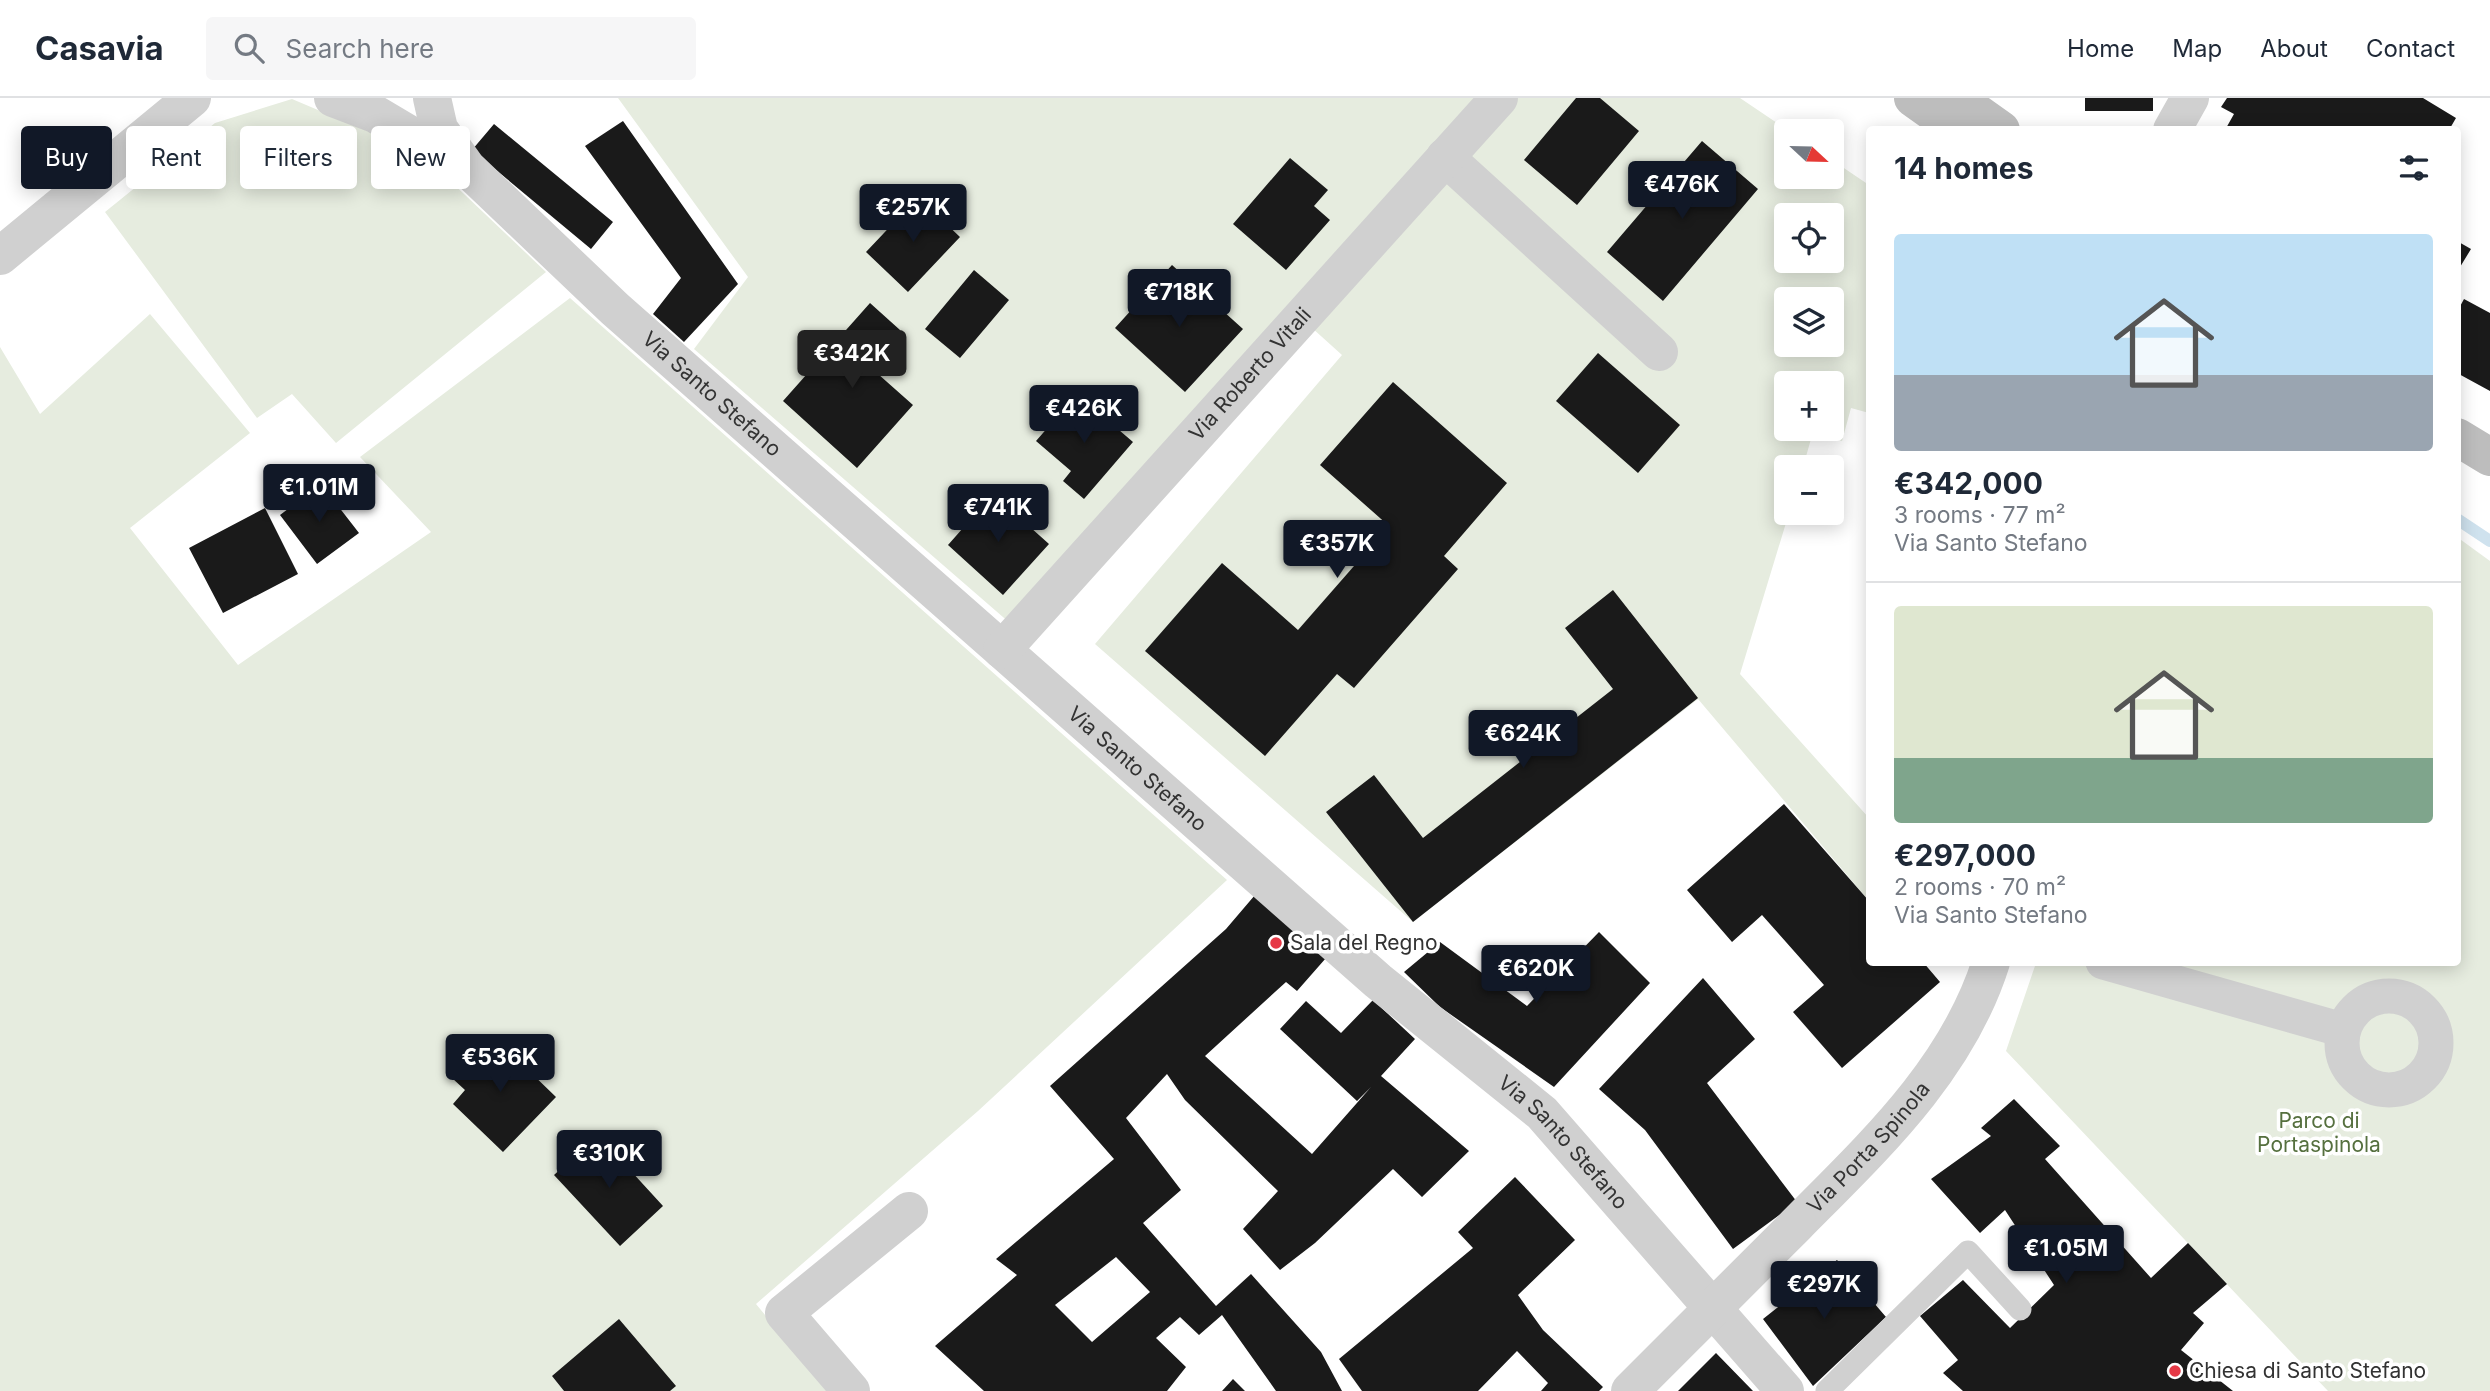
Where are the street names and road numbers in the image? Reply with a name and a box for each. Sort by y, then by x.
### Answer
street label: Via Roberto Vitali [1184,302,1316,446]
street label: Via Santo Stefano [637,326,787,462]
street label: Via Santo Stefano [1063,701,1212,836]
street label: Via Santo Stefano [1493,1070,1633,1214]
street label: Via Porta Spinola [1802,1077,1935,1218]

